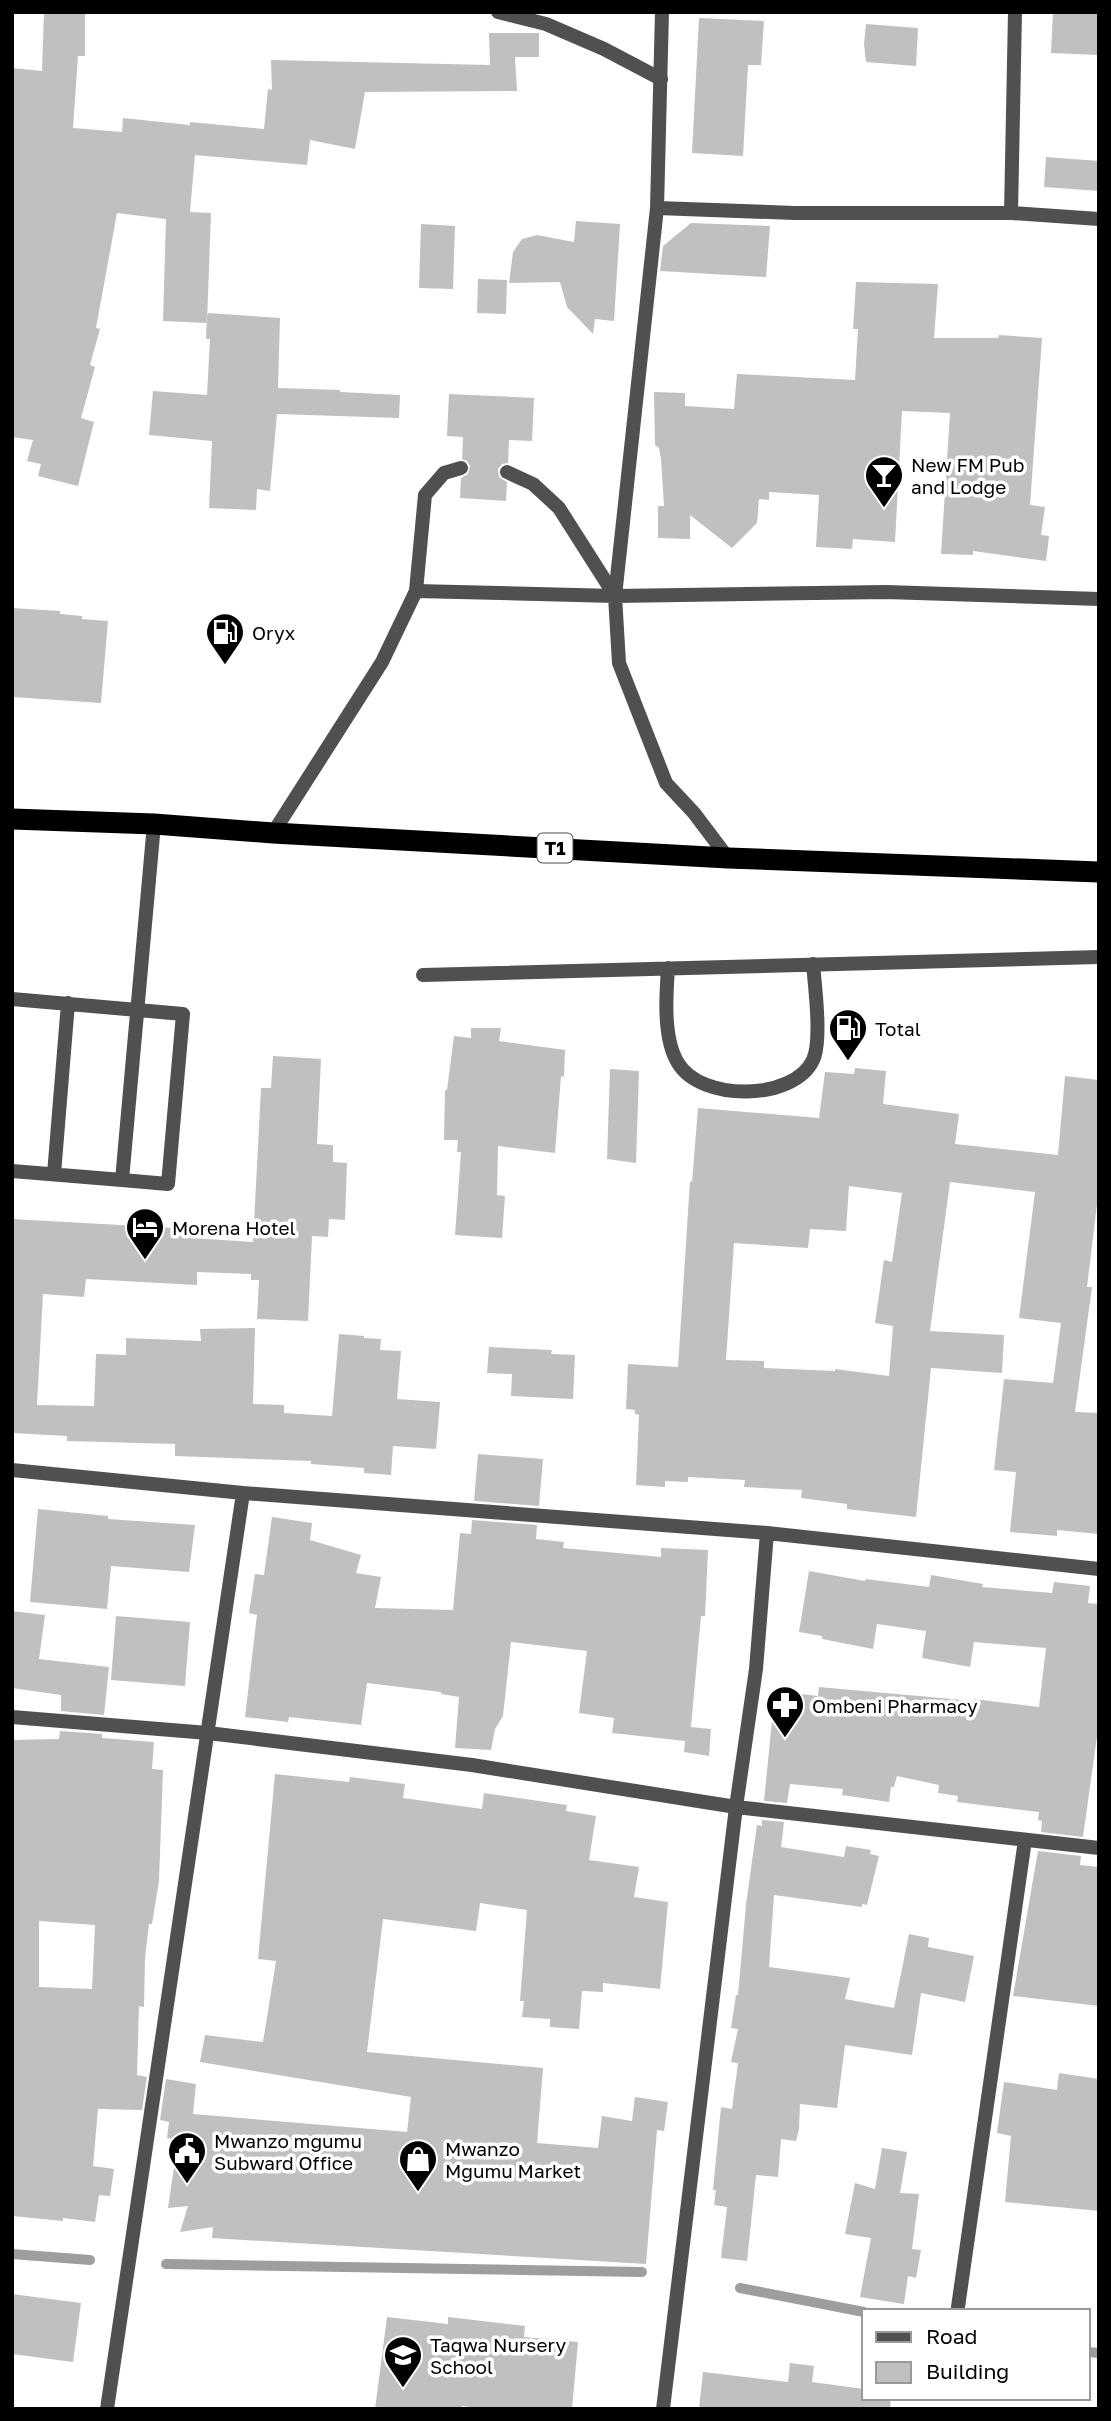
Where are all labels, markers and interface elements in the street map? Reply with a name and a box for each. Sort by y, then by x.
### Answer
place label: New FM Pub and Lodge [911,453,1024,498]
bar icon: New FM Pub and Lodge [863,454,905,509]
fuel station icon: Oryx [204,611,246,666]
place label: Oryx [252,621,295,644]
road number: T1 [538,834,572,862]
fuel station icon: Total [827,1007,869,1062]
place label: Total [875,1017,921,1040]
hotel icon: Morena Hotel [124,1206,166,1261]
place label: Morena Hotel [172,1216,296,1239]
pharmacy icon: Ombeni Pharmacy [764,1684,806,1739]
place label: Ombeni Pharmacy [812,1694,978,1717]
place label: Mwanzo mgumu Subward Office [214,2129,362,2174]
public building icon: Mwanzo mgumu Subward Office [166,2130,208,2185]
place label: Mwanzo Mgumu Market [445,2137,581,2182]
shop icon: Mwanzo Mgumu Market [397,2138,439,2193]
legend [862,2309,1090,2400]
text: Road [926,2323,977,2349]
place label: Taqwa Nursery School [430,2333,566,2378]
school or university icon: Taqwa Nursery School [382,2334,424,2389]
text: Building [926,2358,1009,2384]

